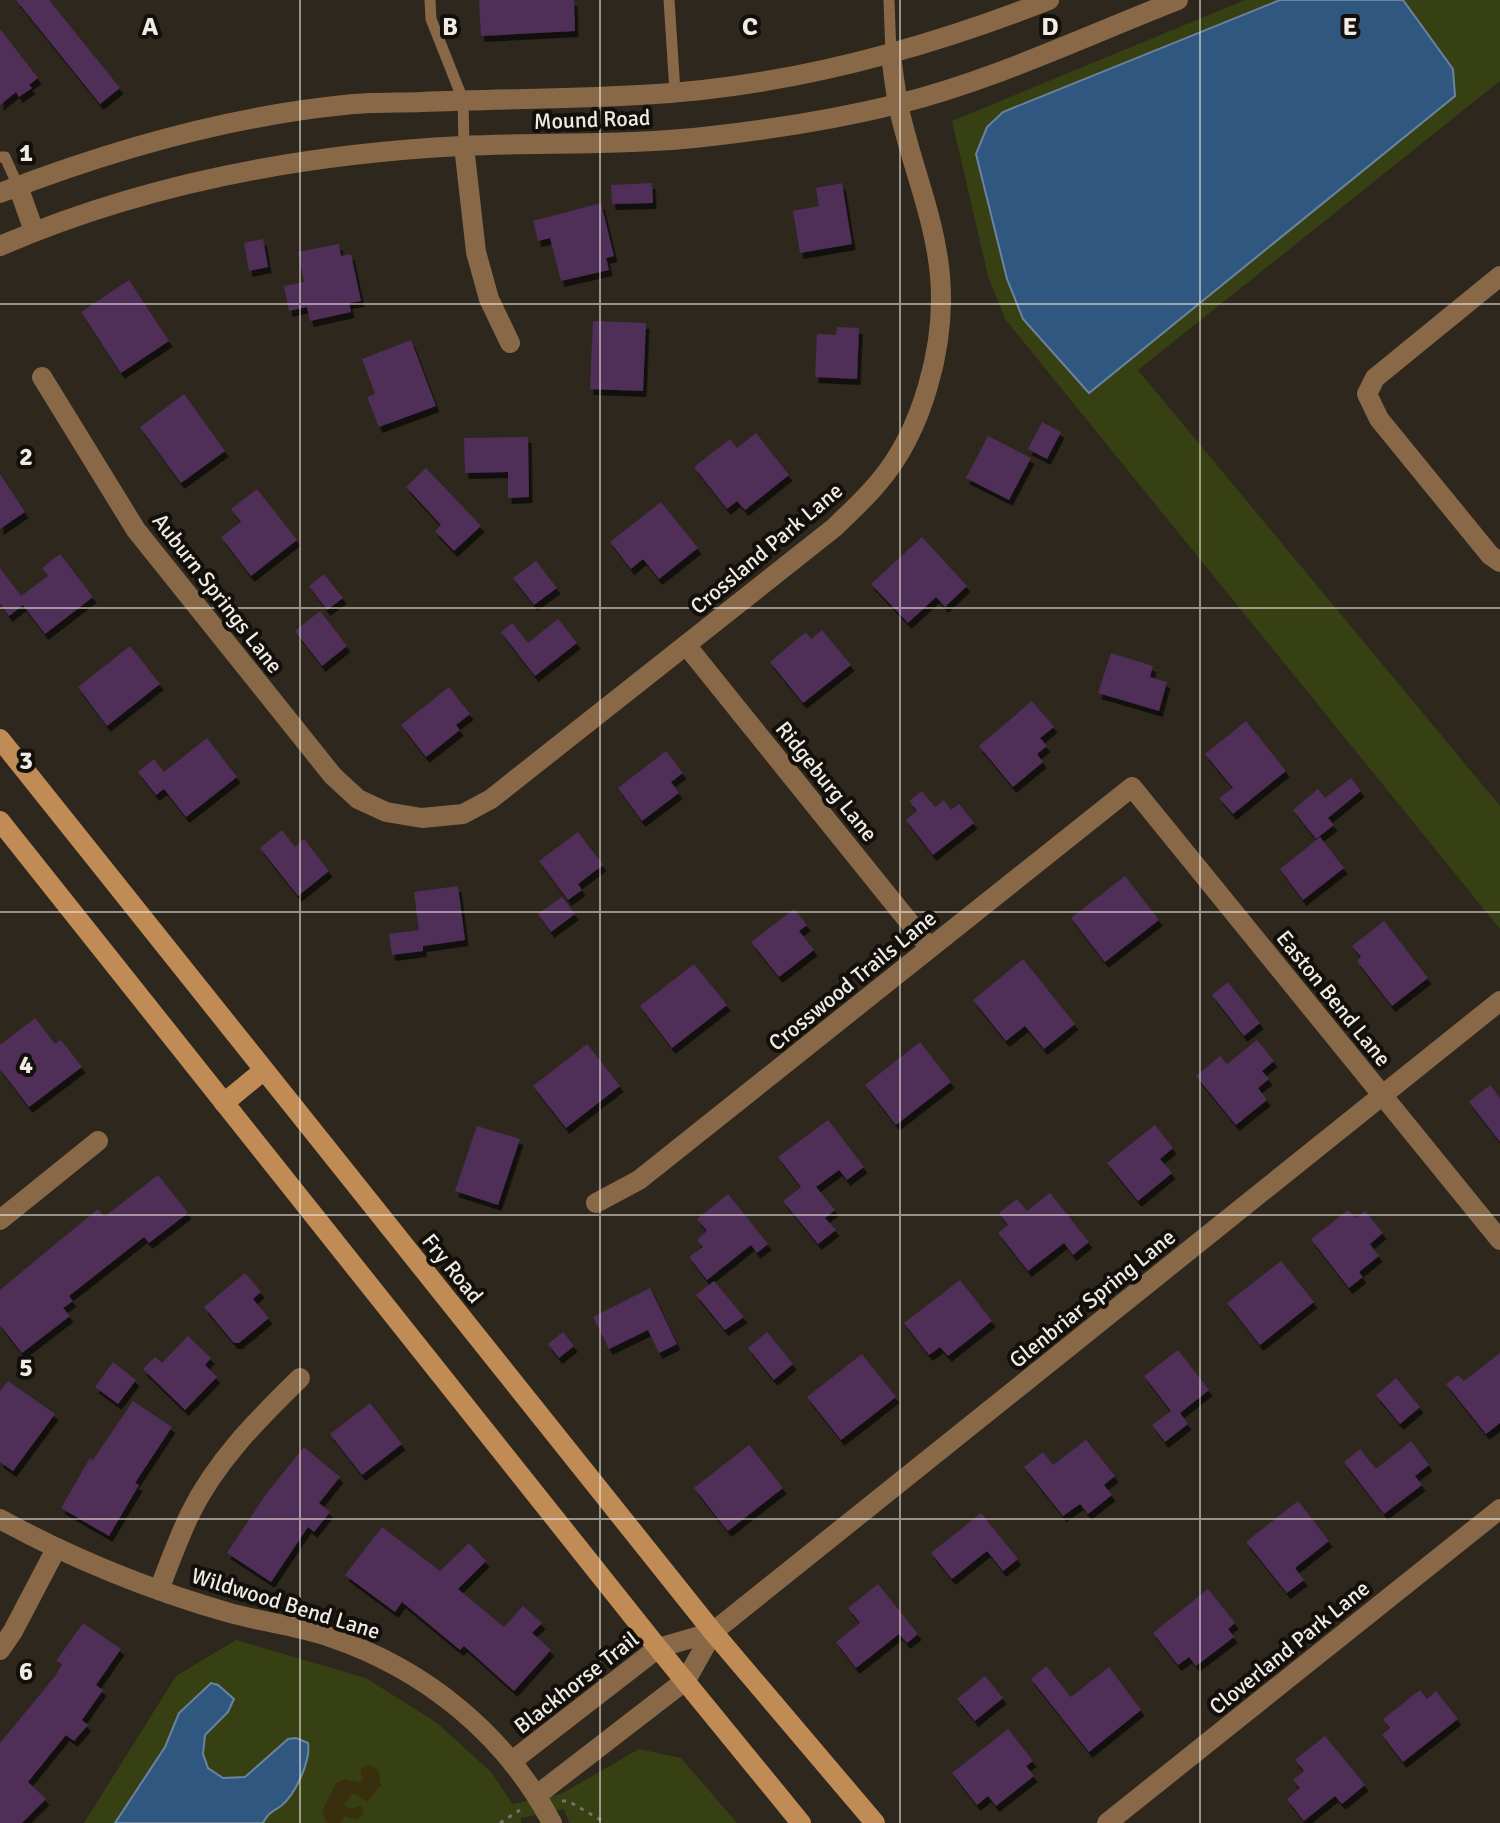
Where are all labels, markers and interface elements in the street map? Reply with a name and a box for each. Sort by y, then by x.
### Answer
text: A [142,11,159,43]
text: B [442,11,458,43]
text: C [742,11,758,43]
text: D [1041,11,1059,43]
text: E [1343,11,1357,43]
street label: Mound Road [533,104,651,135]
text: 1 [19,137,33,169]
text: 2 [19,441,33,473]
street label: Crossland Park Lane [685,477,848,620]
street label: Auburn Springs Lane [147,508,288,679]
street label: Ridgeburg Lane [770,716,883,847]
text: 3 [19,745,33,777]
street label: Crosswood Trails Lane [763,904,942,1056]
street label: Easton Bend Lane [1271,925,1397,1072]
text: 4 [19,1049,33,1081]
street label: Glenbriar Spring Lane [1004,1223,1181,1374]
street label: Fry Road [416,1228,489,1309]
text: 5 [19,1352,33,1384]
street label: Wildwood Bend Lane [188,1562,383,1645]
street label: Cloverland Park Lane [1204,1575,1375,1720]
street label: Blackhorse Trail [509,1625,644,1739]
text: 6 [19,1656,33,1688]

